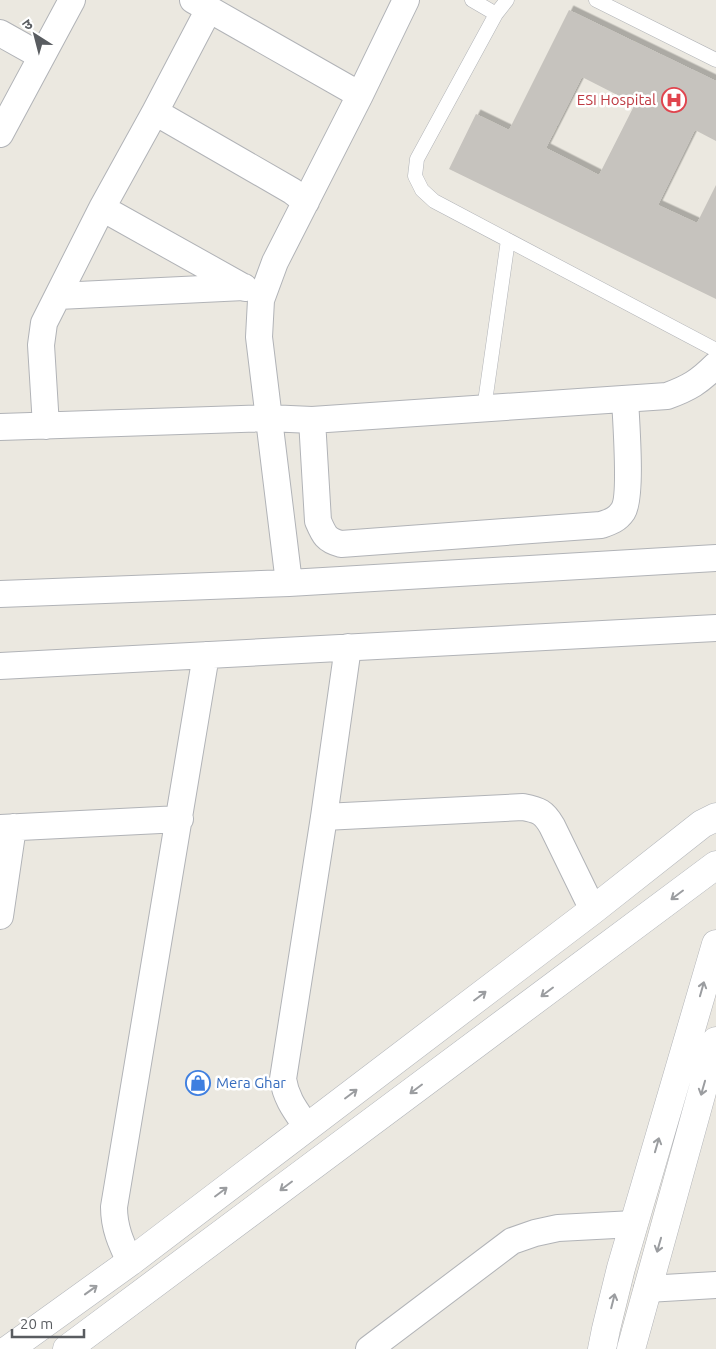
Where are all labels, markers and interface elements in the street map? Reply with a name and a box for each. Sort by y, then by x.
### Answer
north arrow [10,10,60,60]
text: उ [19,15,36,33]
hospital icon: ESI Hospital [661,87,687,113]
place label: ESI Hospital [577,91,656,108]
one-way arrow [671,889,684,900]
one-way arrow [698,981,708,997]
one-way arrow [540,987,554,997]
one-way arrow [473,990,486,1001]
shop icon: Mera Ghar [185,1070,211,1096]
place label: Mera Ghar [216,1074,286,1091]
one-way arrow [698,1080,707,1096]
one-way arrow [409,1084,423,1094]
one-way arrow [344,1089,357,1100]
one-way arrow [653,1137,662,1153]
one-way arrow [279,1181,293,1191]
one-way arrow [214,1187,227,1198]
one-way arrow [654,1236,664,1252]
one-way arrow [84,1285,98,1295]
one-way arrow [609,1294,618,1310]
scale bar [12,1306,85,1338]
text: 20 m [20,1315,53,1332]

